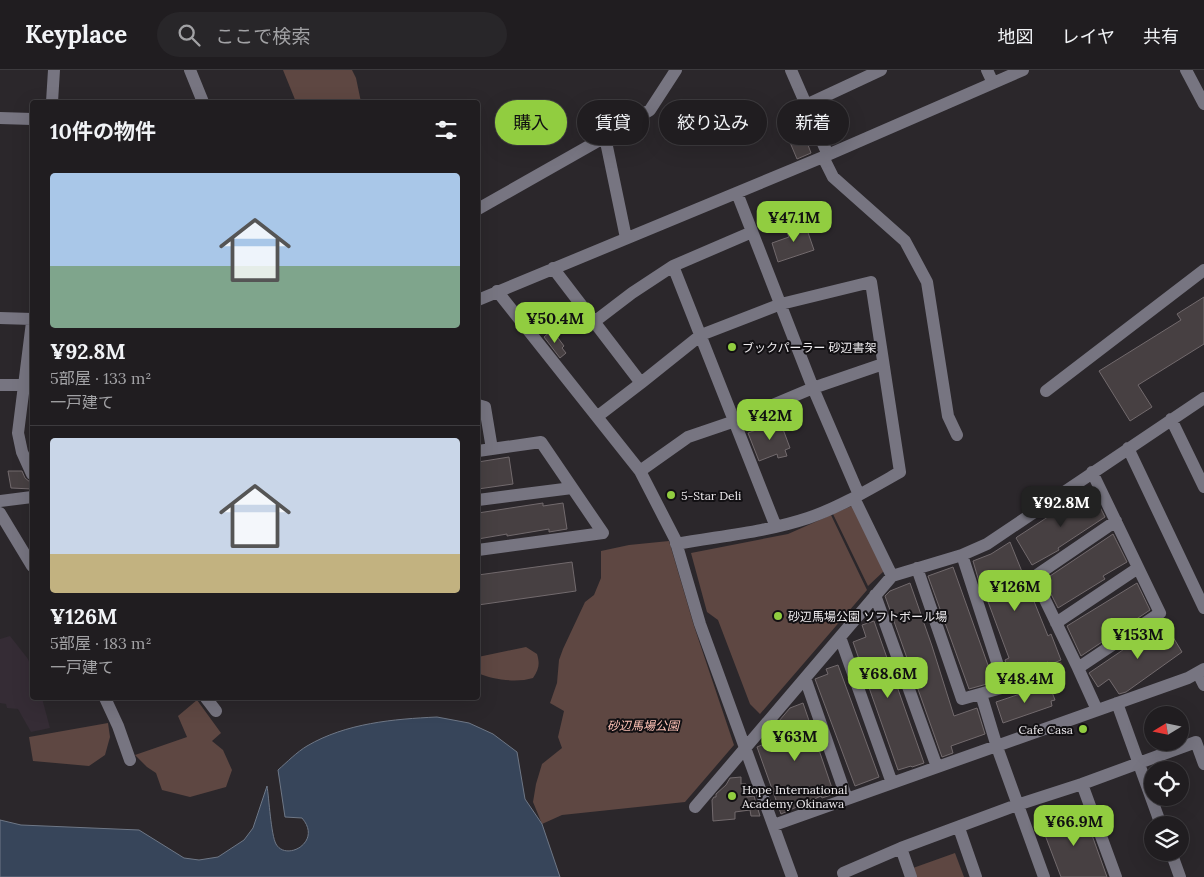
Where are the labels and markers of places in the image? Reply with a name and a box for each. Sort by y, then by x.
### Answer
pin: ¥47.1M [753,200,835,243]
pin: ¥50.4M [514,302,596,344]
place label: ブックパーラー 砂辺書架 [742,340,877,355]
marker: ブックパーラー 砂辺書架 [726,341,738,353]
pin: ¥42M [740,398,800,441]
pin: ¥92.8M [1020,486,1102,528]
place label: 5-Star Deli [681,488,741,503]
marker: 5-Star Deli [665,489,677,501]
pin: ¥126M [980,570,1050,612]
place label: 砂辺馬場公園 ソフトボール場 [788,609,947,624]
marker: 砂辺馬場公園 ソフトボール場 [772,610,784,622]
pin: ¥153M [1103,618,1173,660]
pin: ¥68.6M [847,656,929,699]
pin: ¥48.4M [984,662,1066,704]
pin: ¥63M [765,720,825,762]
place label: Cafe Casa [1018,722,1073,737]
marker: Cafe Casa [1077,723,1089,735]
place label: Hope International Academy Okinawa [741,782,848,811]
marker: Hope International Academy Okinawa [726,790,738,802]
pin: ¥66.9M [1033,804,1115,847]

